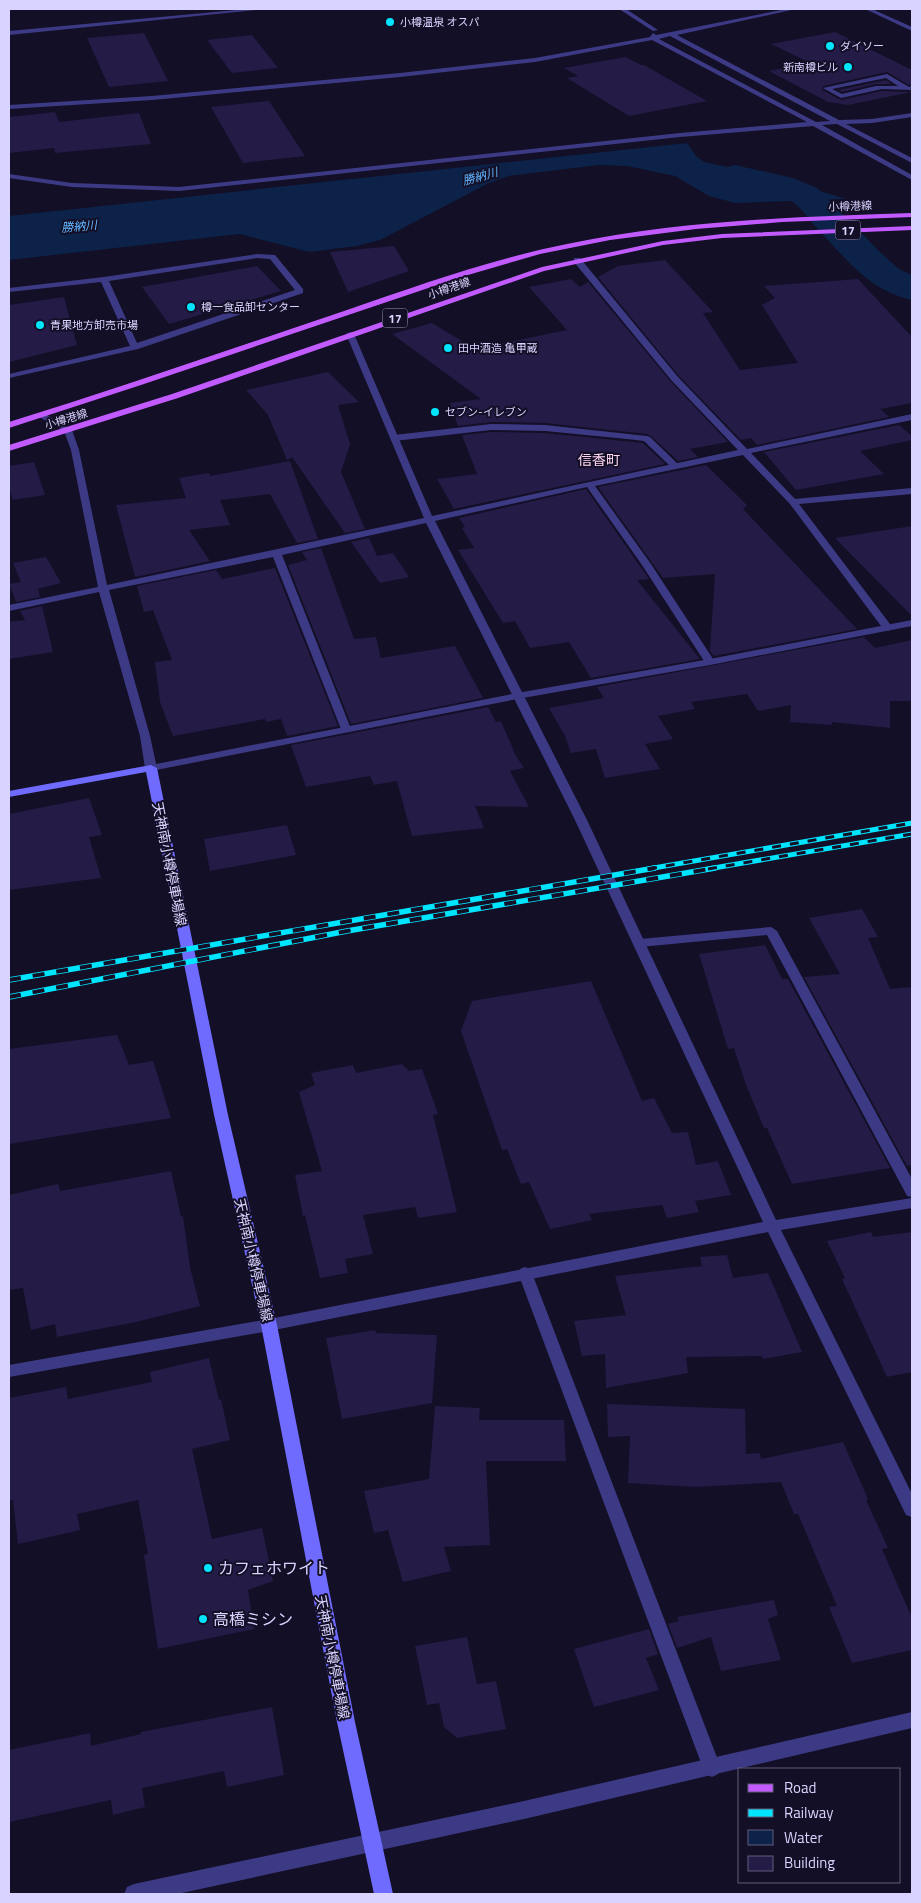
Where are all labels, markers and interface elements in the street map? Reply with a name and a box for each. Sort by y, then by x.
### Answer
place label: 小樽温泉 オスパ [400,14,479,30]
marker: 小樽温泉 オスパ [384,16,396,28]
place label: ダイソー [840,38,884,54]
marker: ダイソー [824,40,836,52]
place label: 新南樽ビル [783,59,838,75]
marker: 新南樽ビル [842,61,854,73]
water label: 勝納川 [460,162,502,190]
street label: 小樽港線 [828,197,872,215]
water label: 勝納川 [60,215,100,237]
road number: 17 [836,220,860,240]
street label: 小樽港線 [426,273,472,303]
place label: 樽一食品卸センター [201,299,300,315]
marker: 樽一食品卸センター [185,301,197,313]
road number: 17 [382,308,408,328]
place label: 青果地方卸売市場 [50,317,138,333]
marker: 青果地方卸売市場 [34,319,46,331]
place label: 田中酒造 亀甲蔵 [458,340,537,356]
marker: 田中酒造 亀甲蔵 [442,342,454,354]
place label: セブン-イレブン [445,404,527,420]
street label: 小樽港線 [43,405,89,433]
marker: セブン-イレブン [429,406,441,418]
district label: 信香町 [578,449,620,470]
street label: 天神南小樽停車場線 [148,800,192,928]
street label: 天神南小樽停車場線 [230,1196,278,1324]
place label: カフェホワイト [218,1556,330,1580]
marker: カフェホワイト [202,1562,214,1574]
street label: 天神南小樽停車場線 [311,1593,355,1721]
place label: 高橋ミシン [213,1607,293,1631]
marker: 高橋ミシン [197,1613,209,1625]
legend [738,1768,901,1883]
text: Road [784,1776,816,1799]
text: Railway [784,1801,834,1824]
text: Water [784,1826,823,1849]
text: Building [784,1851,835,1874]

